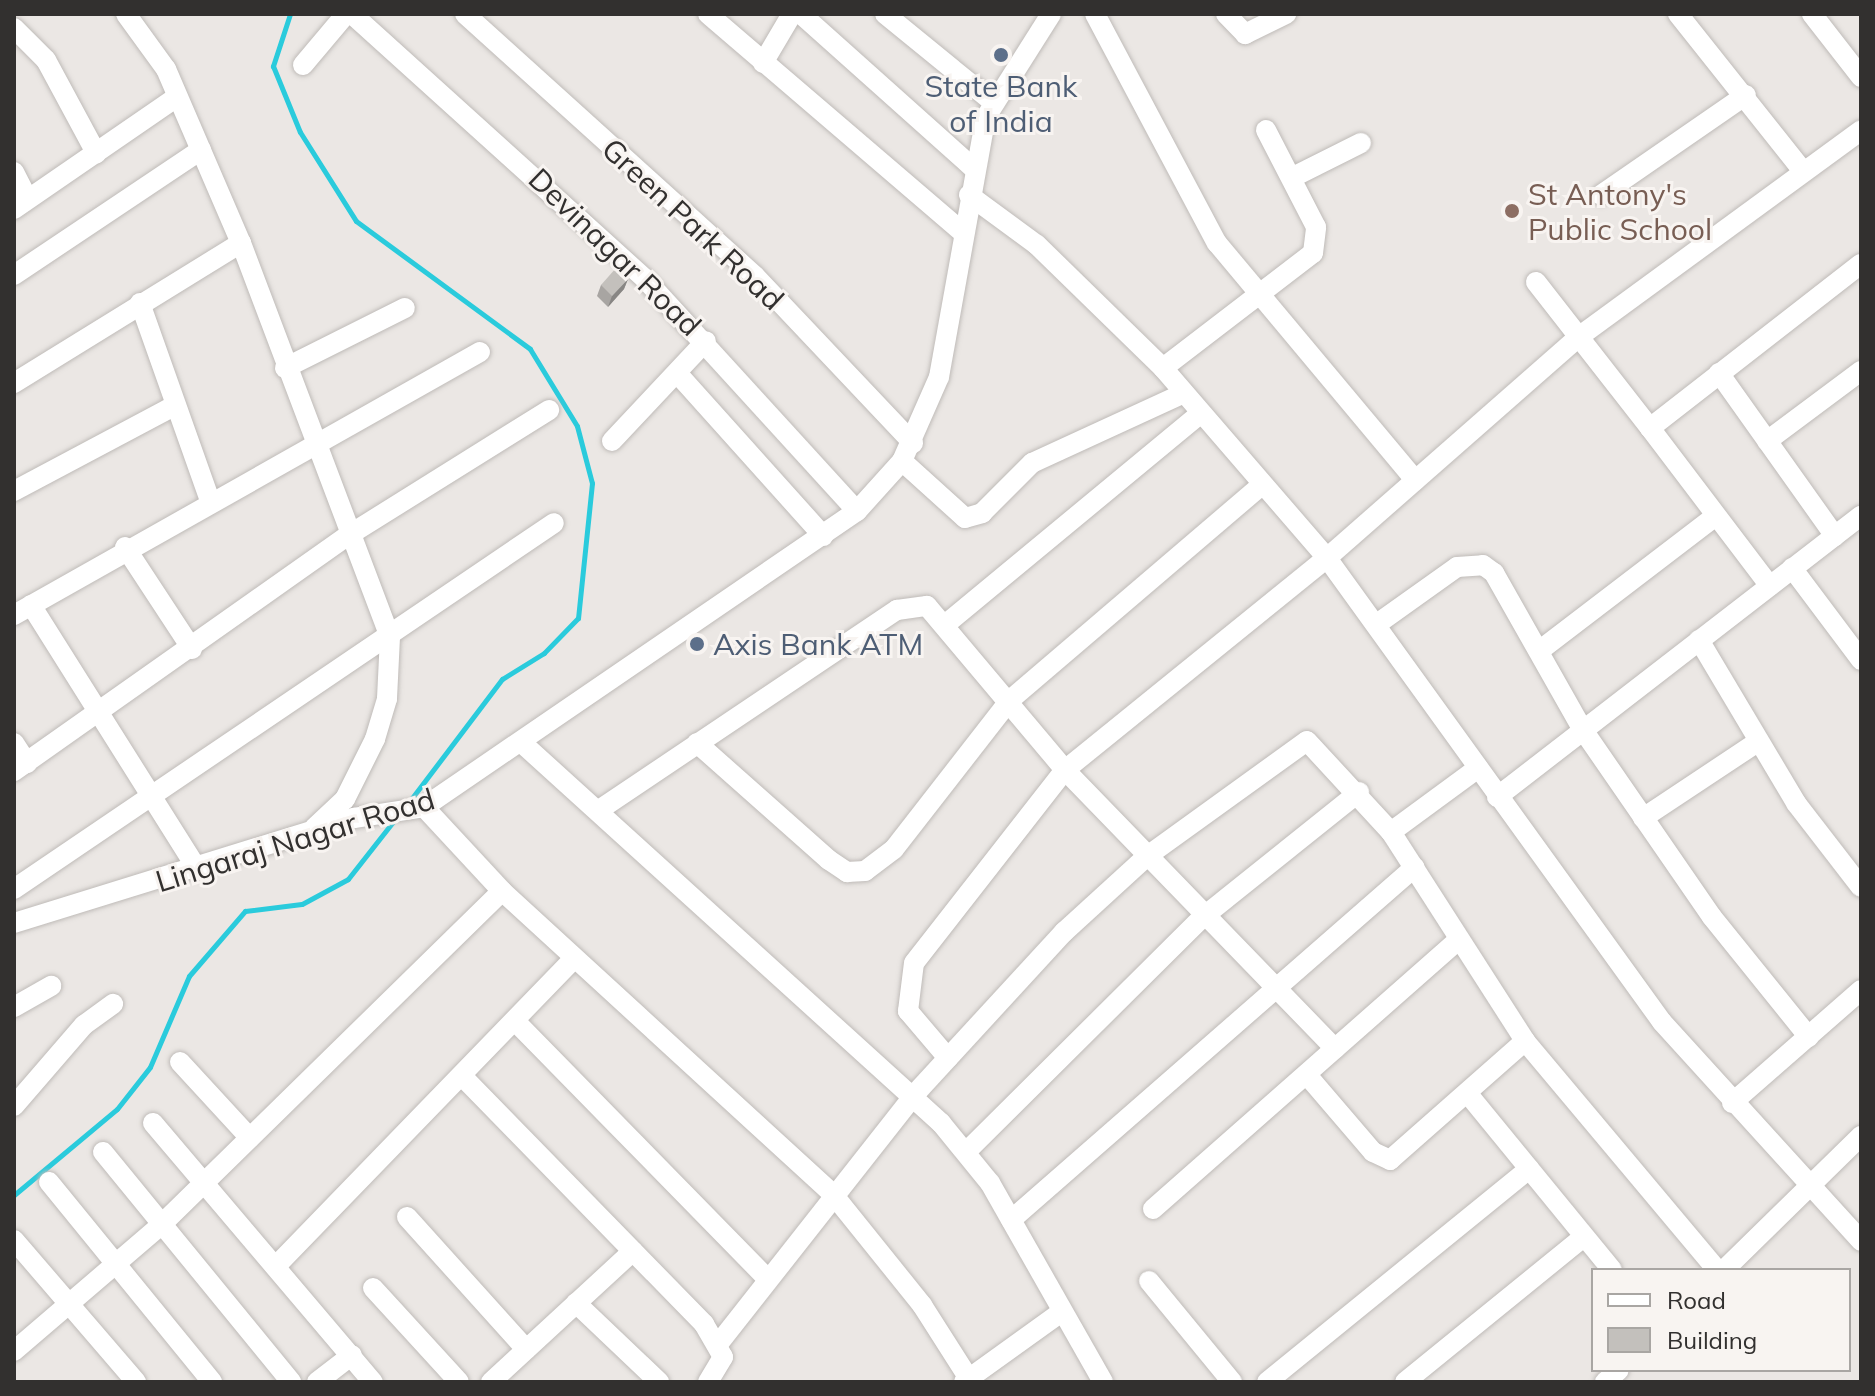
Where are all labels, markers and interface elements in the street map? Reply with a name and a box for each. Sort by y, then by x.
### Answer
marker: State Bank of India [992,46,1010,64]
place label: State Bank of India [924,68,1078,138]
street label: Green Park Road [595,131,791,317]
street label: Devinagar Road [521,161,709,343]
place label: St Antony's Public School [1528,176,1712,246]
marker: St Antony's Public School [1503,202,1521,220]
place label: Axis Bank ATM [713,626,923,662]
marker: Axis Bank ATM [688,635,706,653]
street label: Lingaraj Nagar Road [151,780,439,900]
legend [1591,1268,1851,1372]
text: Road [1667,1285,1726,1315]
text: Building [1667,1325,1757,1355]

